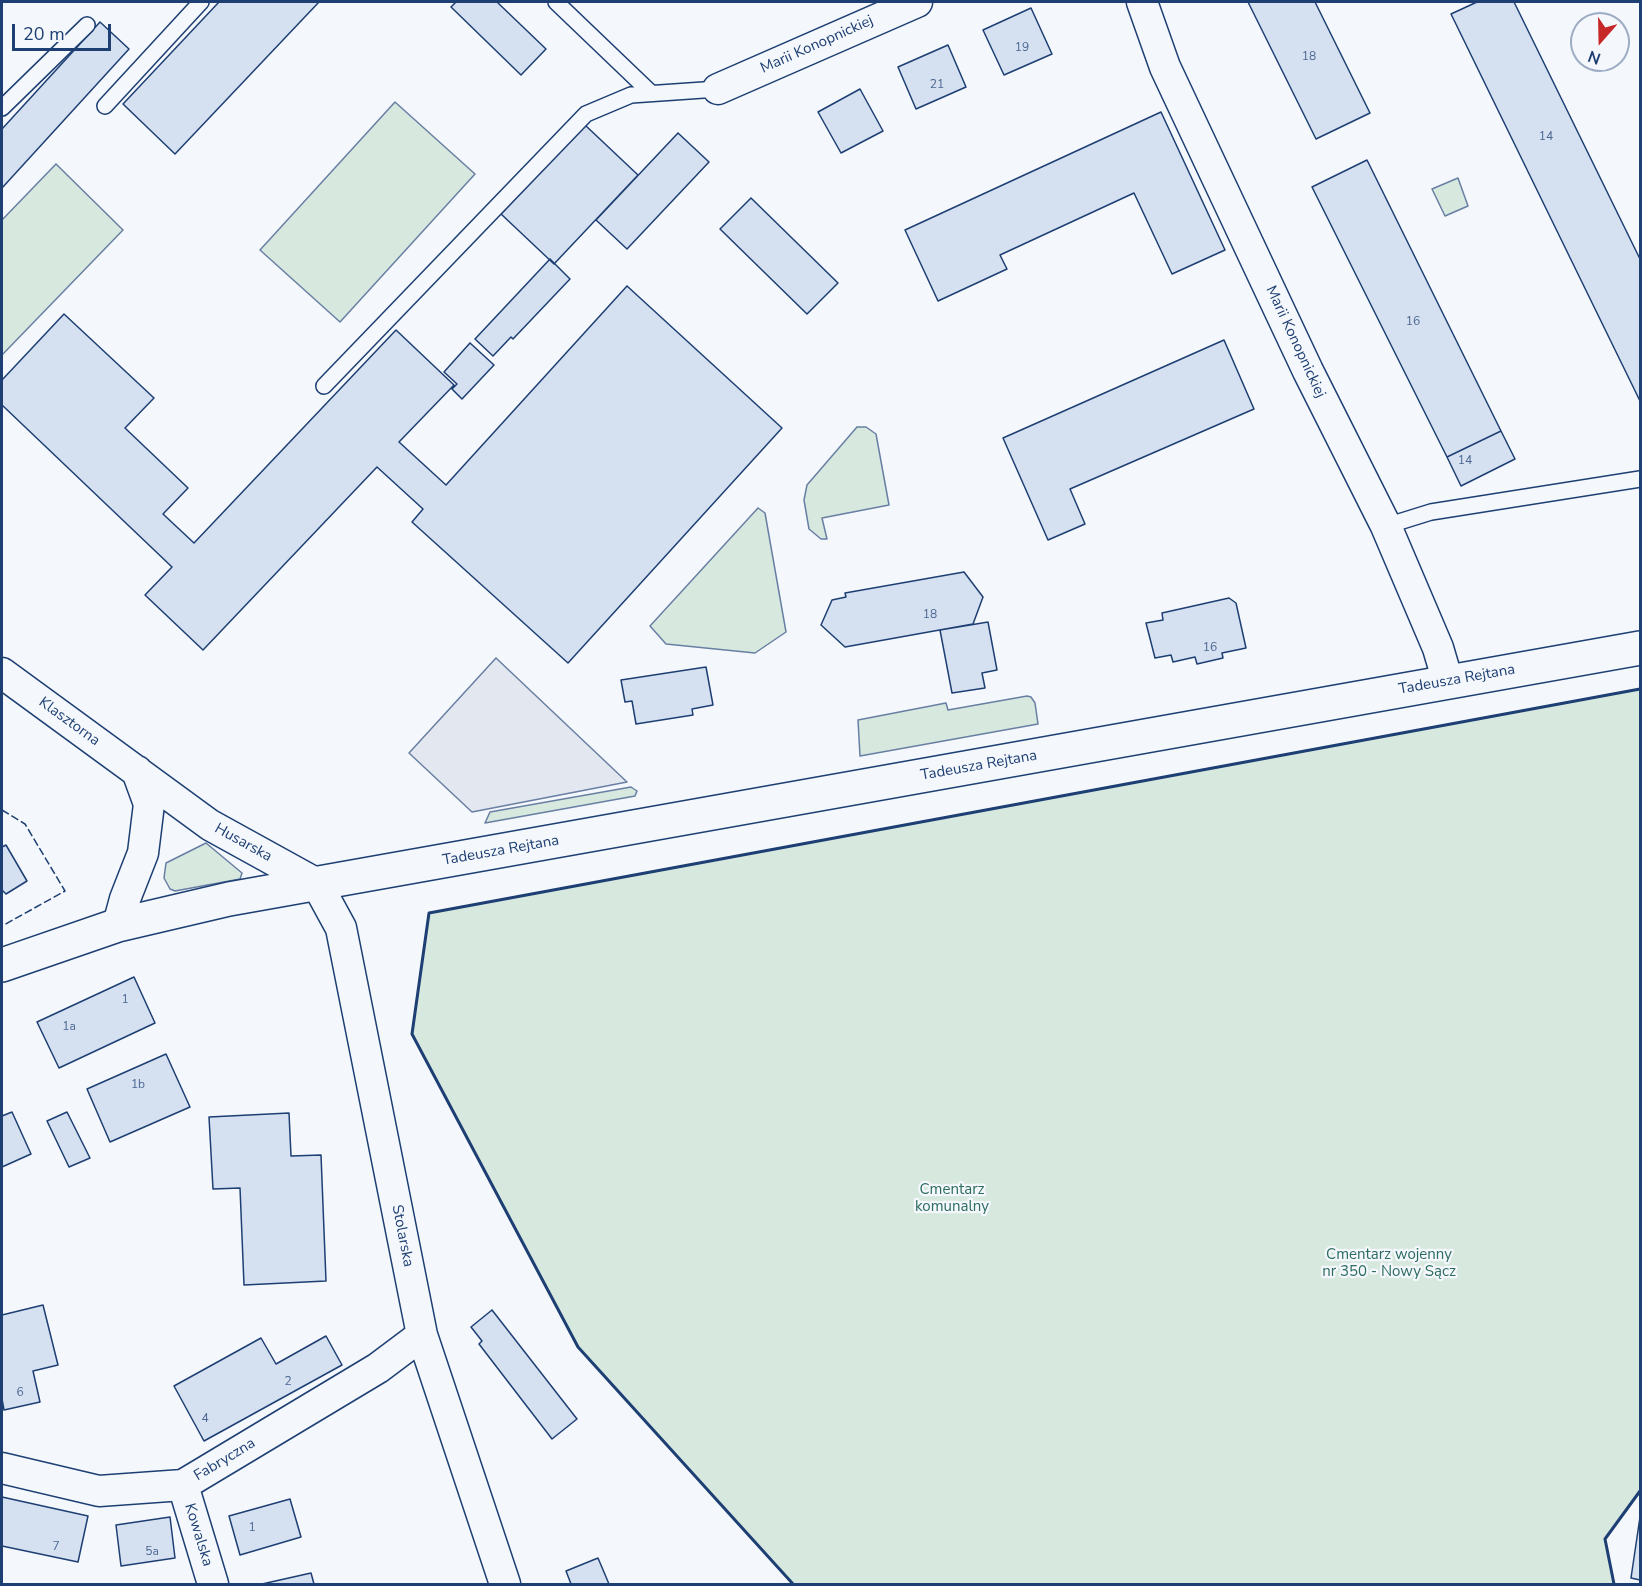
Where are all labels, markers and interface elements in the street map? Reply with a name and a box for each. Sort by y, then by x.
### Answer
scale bar [15,12,114,50]
street label: Marii Konopnickiej [758,12,876,78]
north arrow [1570,12,1630,72]
text: 20 m [23,22,65,46]
house number: 19 [1015,41,1029,55]
text: N [1585,45,1604,69]
house number: 18 [1302,50,1316,64]
house number: 21 [930,78,944,92]
house number: 14 [1539,130,1553,144]
street label: Marii Konopnickiej [1261,283,1329,401]
house number: 16 [1406,315,1420,329]
house number: 14 [1458,454,1472,468]
house number: 18 [923,608,937,622]
house number: 16 [1203,641,1217,655]
street label: Tadeusza Rejtana [1397,661,1517,699]
street label: Klasztorna [35,694,103,750]
street label: Tadeusza Rejtana [919,747,1039,785]
street label: Husarska [211,820,275,866]
street label: Tadeusza Rejtana [441,832,561,870]
house number: 1 [121,993,129,1007]
house number: 1a [62,1020,76,1034]
house number: 1b [131,1078,145,1092]
park label: Cmentarz komunalny [915,1181,989,1216]
street label: Stolarska [387,1203,417,1269]
park label: Cmentarz wojenny nr 350 - Nowy Sącz [1322,1246,1456,1281]
house number: 2 [284,1375,292,1389]
house number: 6 [16,1386,24,1400]
house number: 4 [201,1412,209,1426]
street label: Fabryczna [191,1435,259,1485]
street label: Kowalska [180,1501,216,1569]
house number: 1 [248,1521,256,1535]
house number: 7 [52,1540,60,1554]
house number: 5a [145,1545,159,1559]

